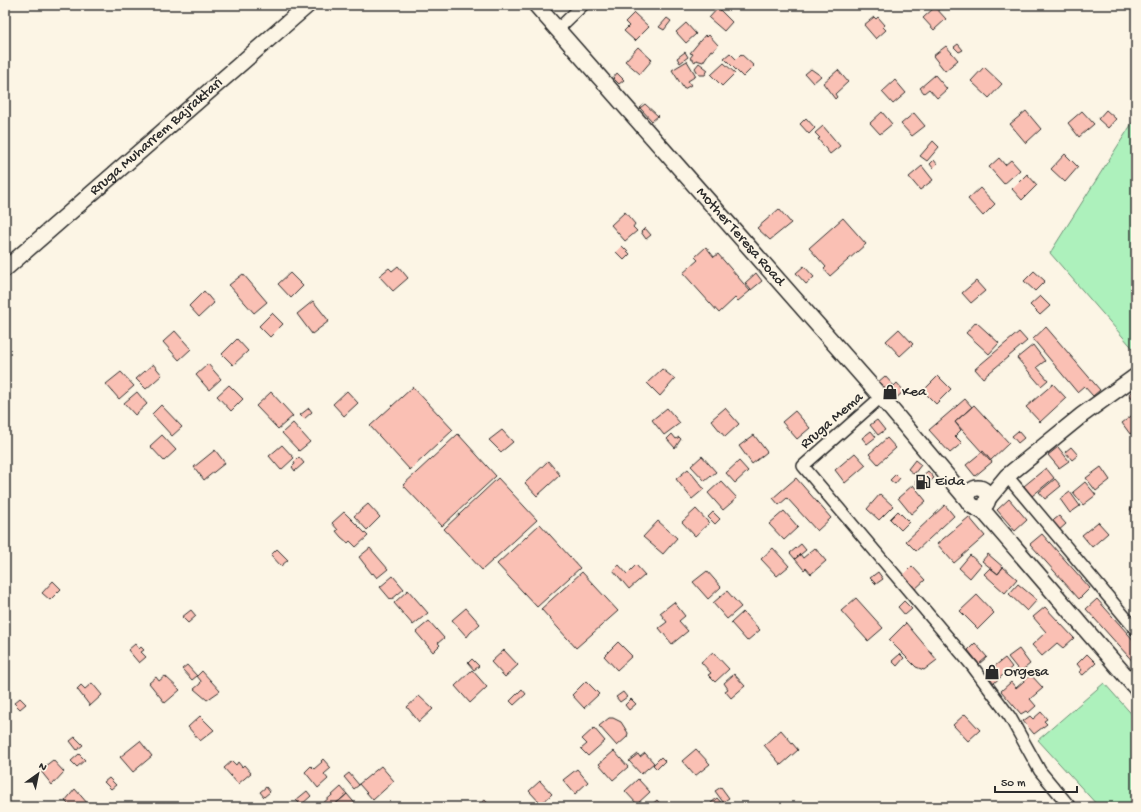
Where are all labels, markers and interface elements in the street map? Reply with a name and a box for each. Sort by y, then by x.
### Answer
street label: Rruga Muharrem Bajraktari [86,74,227,200]
street label: Mother Teresa Road [692,184,789,291]
shop icon: Kea [881,383,899,401]
place label: Kea [902,383,927,401]
street label: Rruga Mema [797,388,868,453]
fuel station icon: Eida [914,473,932,491]
place label: Eida [935,473,965,491]
shop icon: Orgesa [983,663,1001,681]
place label: Orgesa [1004,663,1049,681]
north arrow [18,754,58,794]
text: N [36,760,49,774]
scale bar [995,768,1077,794]
text: 50 m [1001,777,1026,791]

